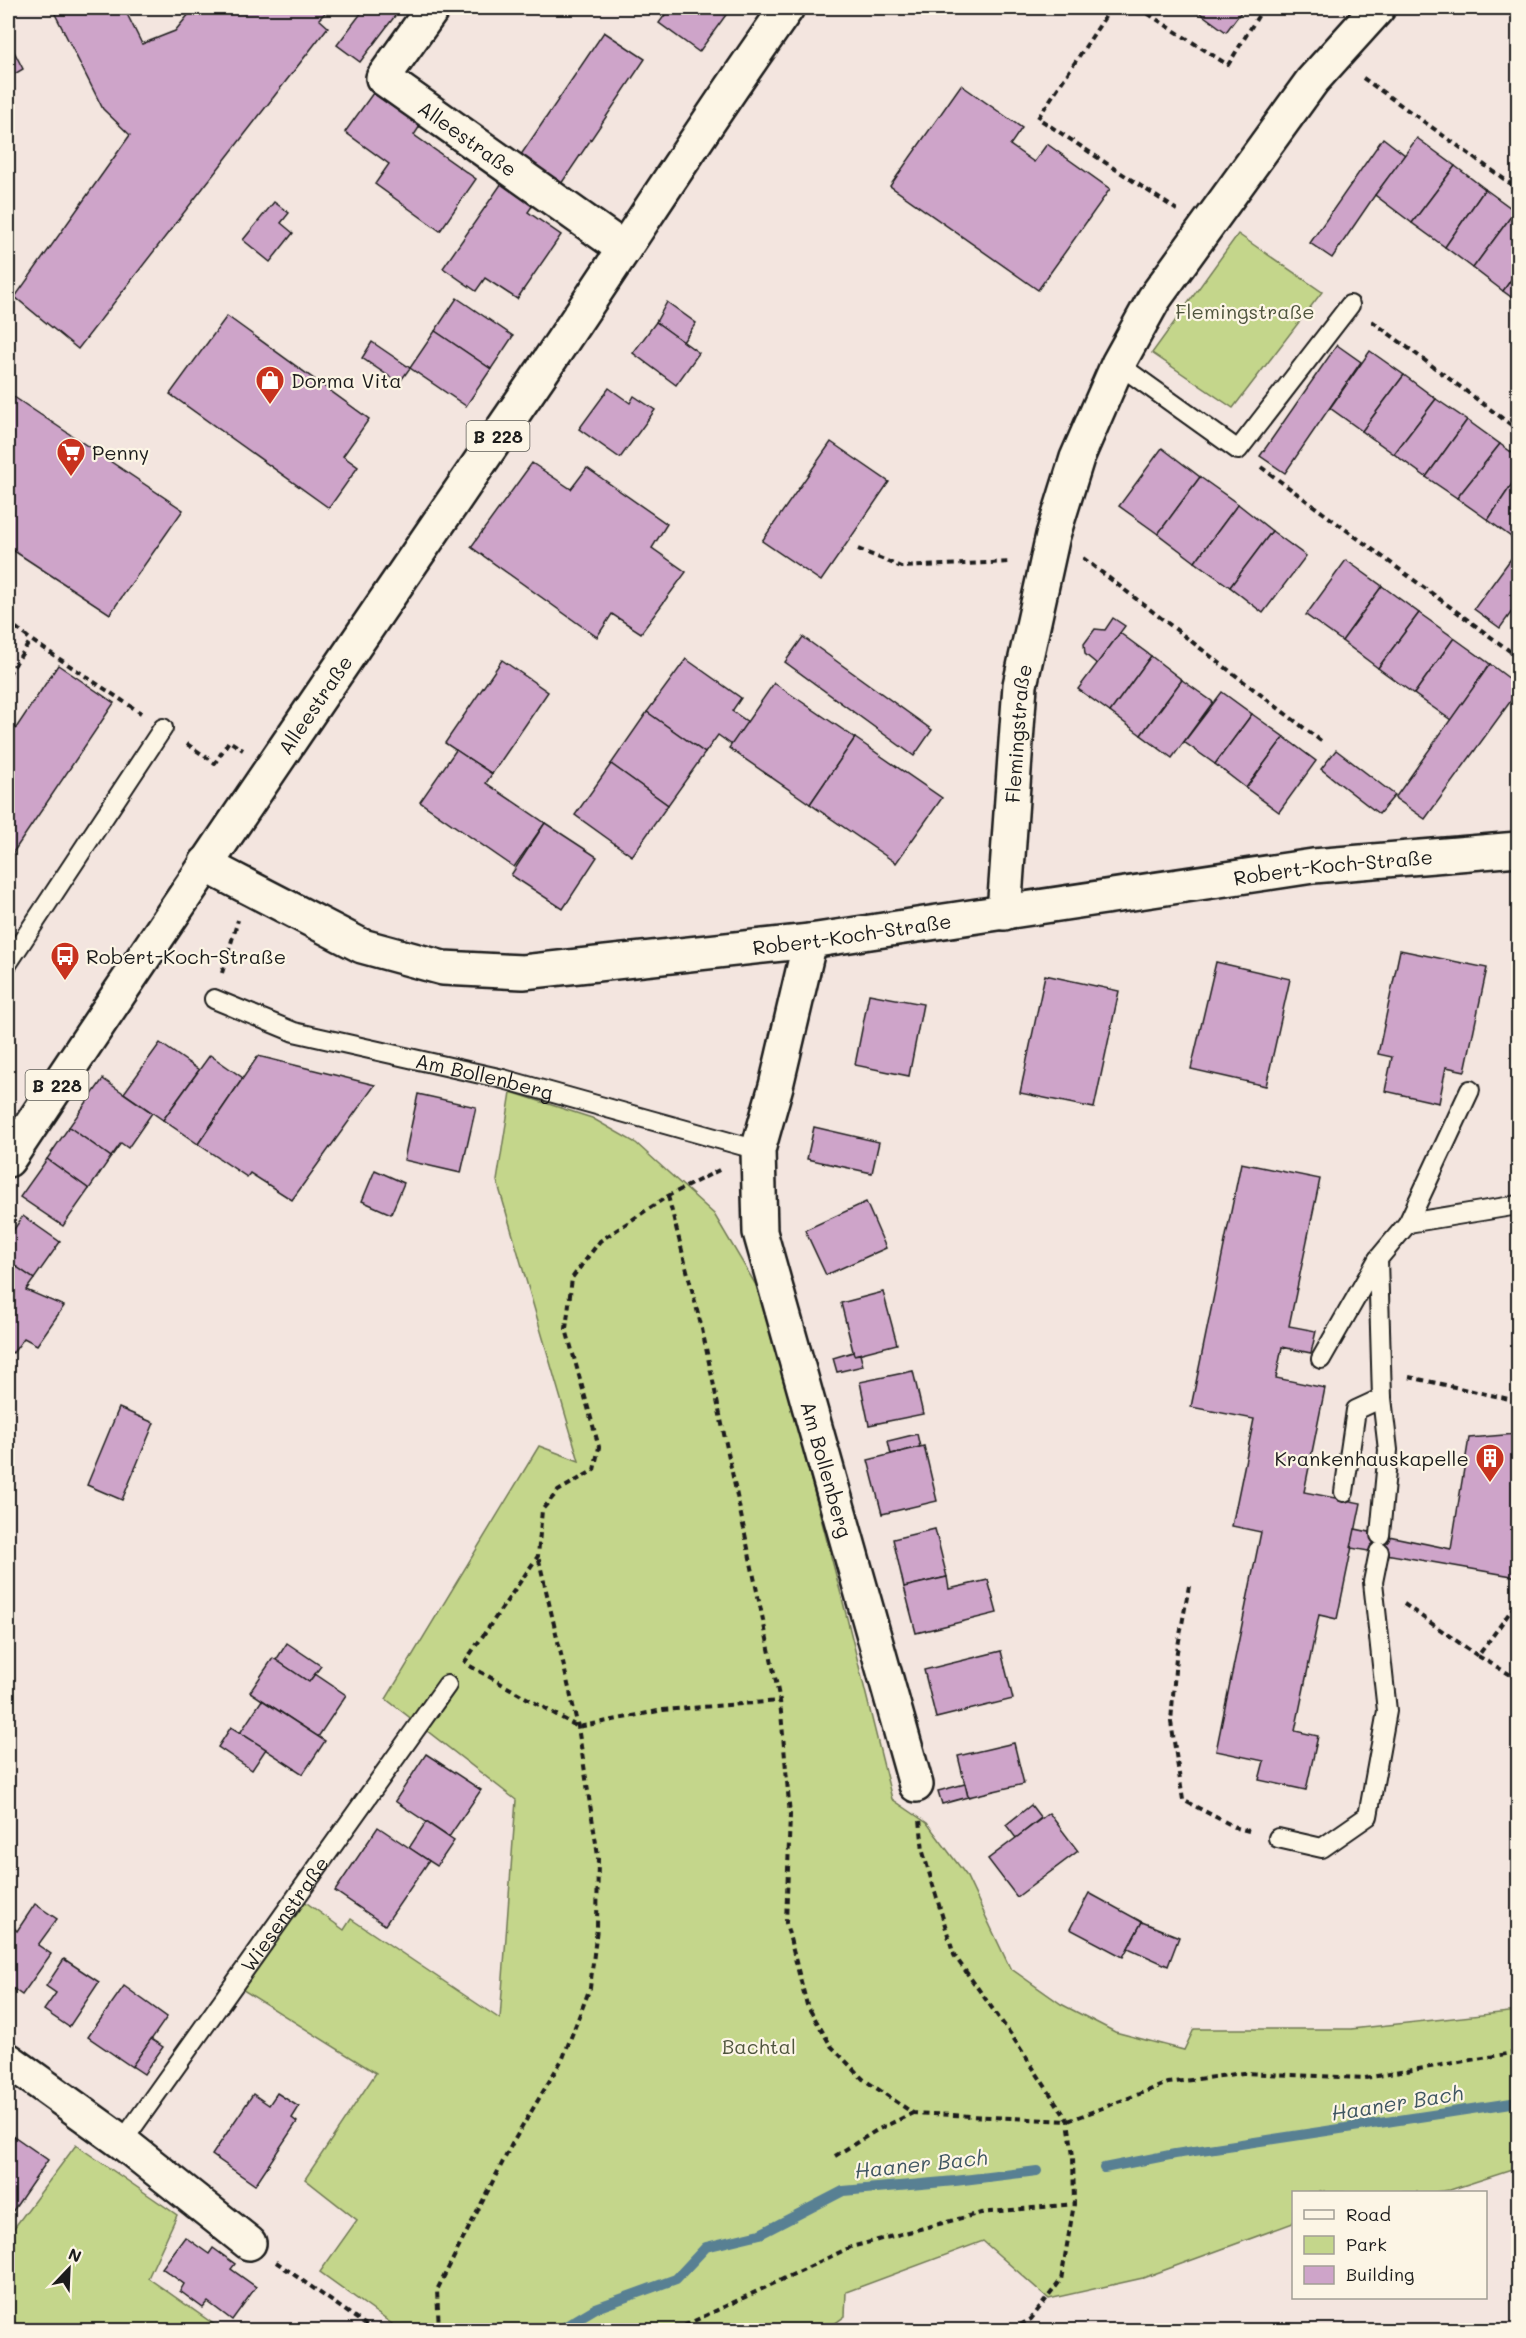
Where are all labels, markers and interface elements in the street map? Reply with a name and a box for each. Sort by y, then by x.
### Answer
street label: Alleestraße [413,94,522,182]
park label: Flemingstraße [1175,298,1315,324]
shop icon: Dorma Vita [254,364,286,406]
place label: Dorma Vita [291,367,402,393]
road number: B 228 [466,421,530,451]
supermarket icon: Penny [55,436,87,478]
place label: Penny [92,439,149,465]
street label: Alleestraße [272,650,358,759]
street label: Flemingstraße [999,661,1037,804]
street label: Robert-Koch-Straße [1232,843,1434,891]
street label: Robert-Koch-Straße [751,907,953,960]
bus stop icon: Robert-Koch-Straße [49,940,81,982]
place label: Robert-Koch-Straße [86,943,286,969]
street label: Am Bollenberg [413,1047,556,1105]
road number: B 228 [26,1070,88,1100]
street label: Am Bollenberg [795,1398,859,1541]
building icon: Krankenhauskapelle [1474,1442,1506,1484]
place label: Krankenhauskapelle [1275,1445,1469,1471]
street label: Wiesenstraße [234,1851,334,1977]
park label: Bachtal [722,2033,796,2059]
water label: Haaner Bach [1329,2078,1465,2126]
water label: Haaner Bach [853,2143,989,2183]
legend [1292,2191,1487,2299]
text: Road [1346,2202,1391,2226]
text: Park [1346,2232,1387,2256]
north arrow [39,2239,99,2299]
text: N [65,2243,85,2267]
text: Building [1346,2262,1414,2286]

